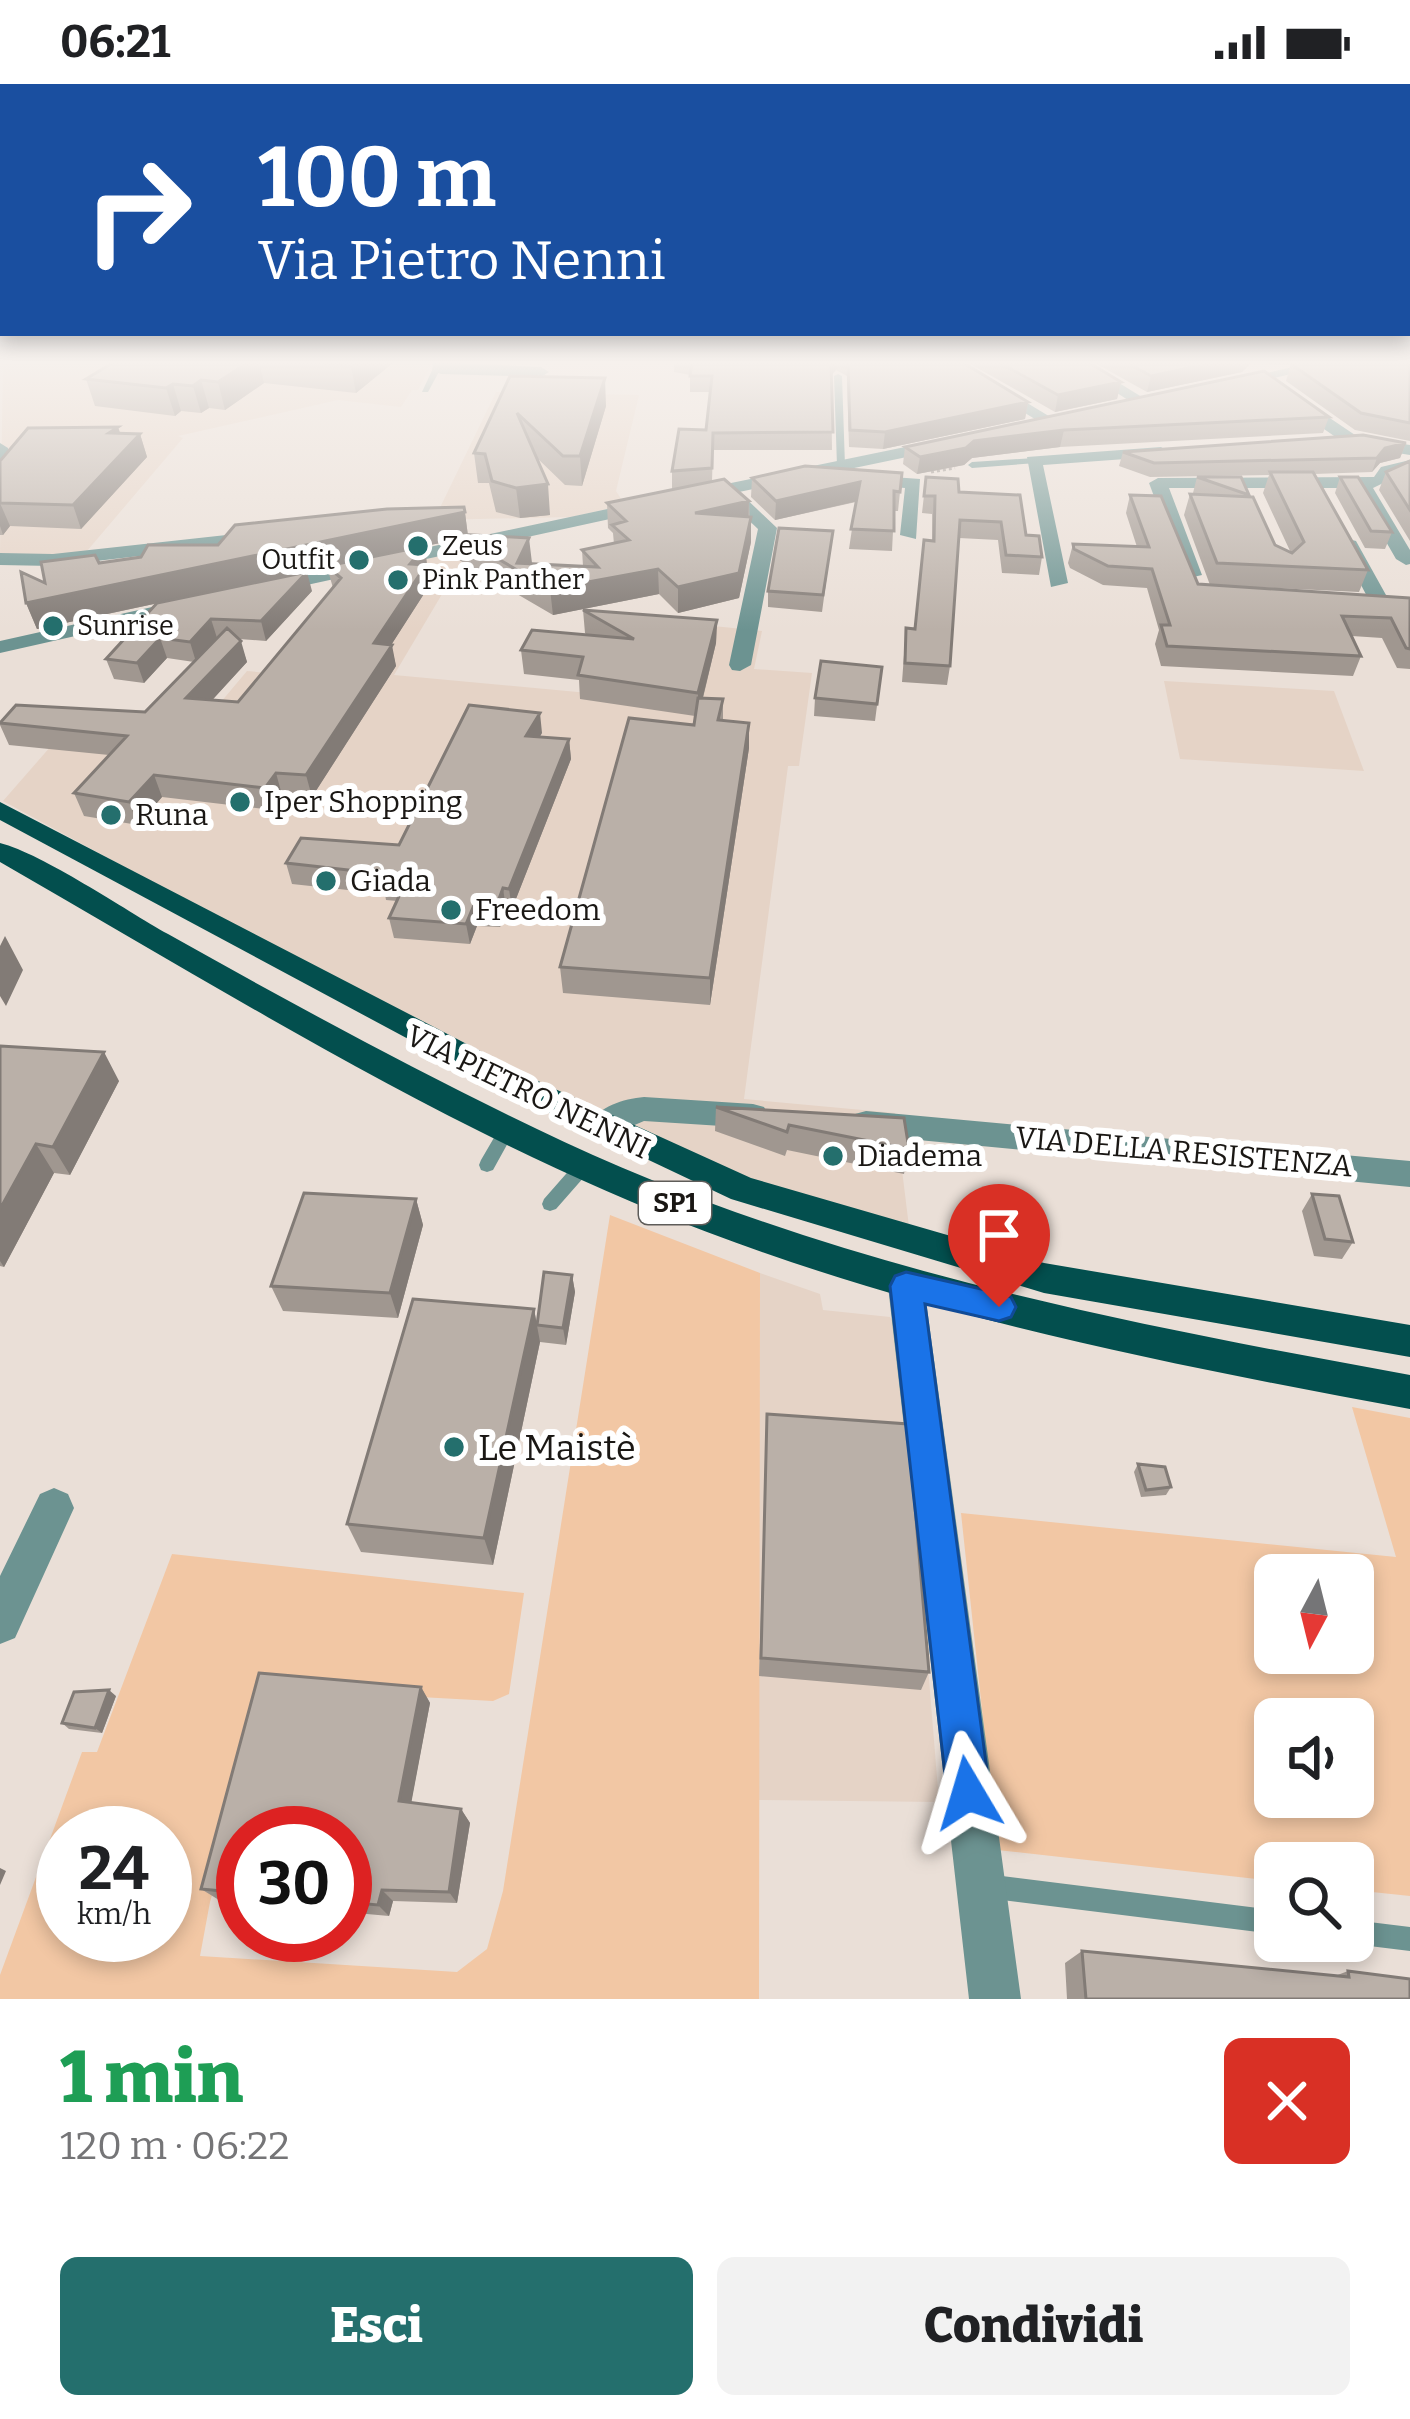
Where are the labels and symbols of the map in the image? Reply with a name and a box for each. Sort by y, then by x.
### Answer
place label: Zeus [442,530,503,562]
marker: Zeus [405,533,431,559]
place label: Outfit [261,544,335,576]
marker: Outfit [346,547,372,573]
place label: Pink Panther [422,564,584,596]
marker: Pink Panther [385,567,411,593]
place label: Sunrise [77,610,174,642]
marker: Sunrise [40,613,66,639]
place label: Iper Shopping [264,784,462,820]
marker: Iper Shopping [227,789,253,815]
place label: Runa [135,797,208,833]
marker: Runa [98,802,124,828]
place label: Giada [350,863,431,899]
marker: Giada [313,868,339,894]
place label: Freedom [475,892,601,928]
marker: Freedom [438,897,464,923]
street label: VIA PIETRO NENNI [400,1017,656,1167]
street label: VIA DELLA RESISTENZA [1014,1119,1355,1185]
place label: Diadema [857,1138,982,1174]
marker: Diadema [820,1143,846,1169]
road number: SP1 [639,1182,711,1224]
pin [948,1184,1050,1307]
place label: Le Maistè [478,1426,636,1470]
marker: Le Maistè [441,1434,467,1460]
north arrow [1254,1554,1374,1674]
position arrow [905,1730,1031,1856]
speed limit sign: 30 [216,1806,372,1962]

